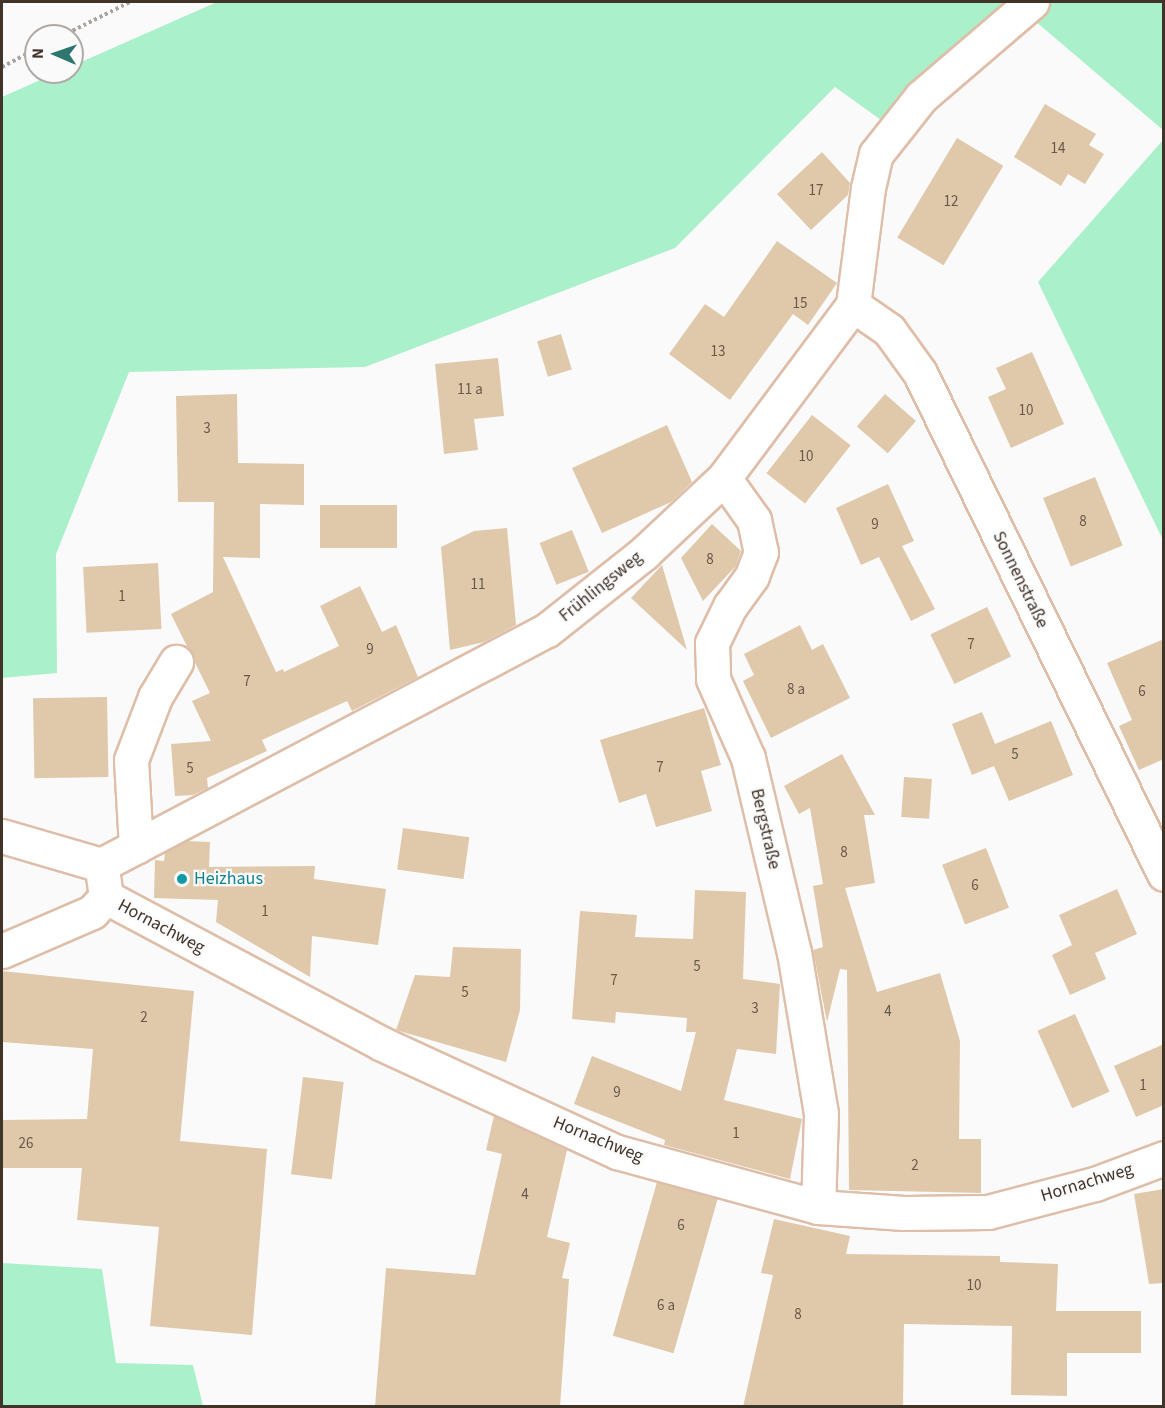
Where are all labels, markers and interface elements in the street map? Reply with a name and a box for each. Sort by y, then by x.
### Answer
north arrow [24,24,84,84]
text: N [27,48,49,59]
house number: 14 [1051,140,1065,158]
house number: 17 [809,182,823,200]
house number: 12 [944,193,958,211]
house number: 15 [793,295,807,313]
house number: 13 [711,343,725,361]
house number: 11 a [457,381,483,399]
house number: 10 [1019,402,1033,420]
house number: 3 [203,420,211,438]
house number: 10 [799,448,813,466]
house number: 8 [1079,513,1087,531]
house number: 9 [871,516,879,534]
street label: Sonnenstraße [987,528,1053,632]
street label: Frühlingsweg [555,547,647,627]
house number: 8 [706,551,714,569]
house number: 11 [471,576,485,594]
house number: 1 [118,588,126,606]
house number: 7 [967,636,975,654]
house number: 9 [366,641,374,659]
house number: 7 [243,673,251,691]
house number: 8 a [787,681,805,699]
house number: 6 [1138,683,1146,701]
house number: 5 [1011,746,1019,764]
house number: 7 [656,759,664,777]
house number: 5 [186,760,194,778]
street label: Bergstraße [745,787,785,871]
house number: 8 [840,844,848,862]
place label: Heizhaus [194,868,263,890]
marker: Heizhaus [175,872,189,886]
house number: 6 [971,877,979,895]
street label: Hornachweg [114,895,208,959]
house number: 1 [261,903,269,921]
house number: 5 [693,958,701,976]
house number: 7 [610,972,618,990]
house number: 5 [461,984,469,1002]
house number: 3 [751,1000,759,1018]
house number: 4 [884,1003,892,1021]
house number: 2 [140,1009,148,1027]
house number: 1 [1139,1077,1147,1095]
house number: 9 [613,1084,621,1102]
street label: Hornachweg [550,1112,646,1168]
house number: 1 [732,1125,740,1143]
house number: 26 [19,1135,33,1153]
house number: 2 [911,1157,919,1175]
street label: Hornachweg [1038,1159,1136,1207]
house number: 4 [521,1186,529,1204]
house number: 6 [677,1217,685,1235]
house number: 10 [967,1277,981,1295]
house number: 6 a [657,1297,675,1315]
house number: 8 [794,1306,802,1324]

